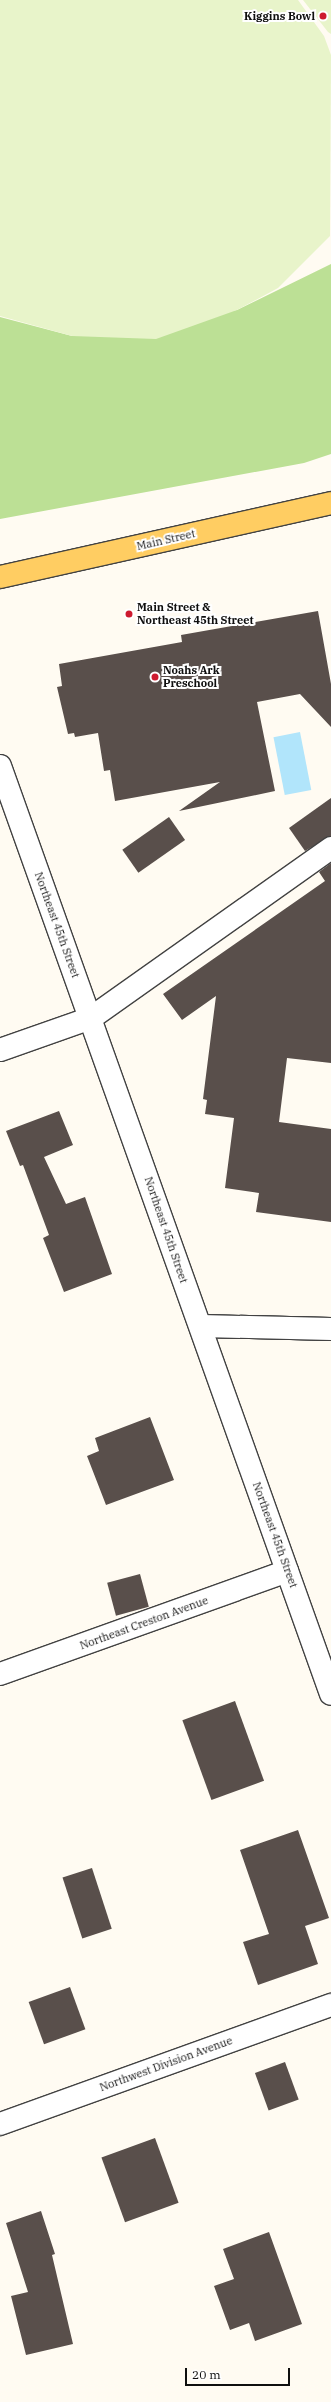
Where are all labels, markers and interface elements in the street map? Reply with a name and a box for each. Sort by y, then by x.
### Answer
place label: Kiggins Bowl [244,9,315,23]
marker: Kiggins Bowl [318,11,328,21]
street label: Main Street [136,527,196,553]
place label: Main Street & Northeast 45th Street [137,601,254,627]
marker: Main Street & Northeast 45th Street [124,609,134,619]
place label: Noahs Ark Preschool [163,664,220,690]
marker: Noahs Ark Preschool [150,672,160,682]
street label: Northeast 45th Street [32,870,82,980]
street label: Northeast 45th Street [142,1175,190,1285]
street label: Northeast 45th Street [250,1480,300,1590]
street label: Northeast Creston Avenue [78,1594,210,1652]
street label: Northwest Division Avenue [98,2034,234,2094]
scale bar [187,2360,292,2386]
text: 20 m [192,2367,221,2382]

